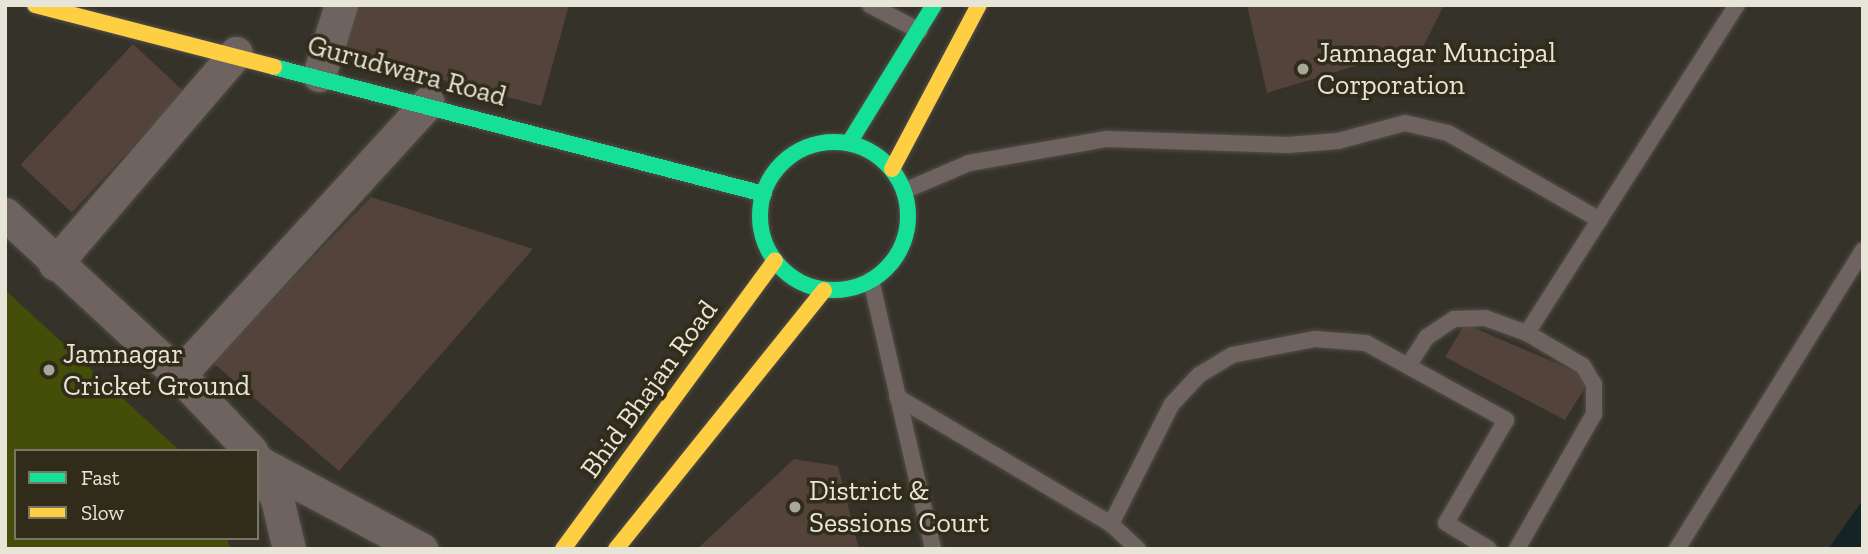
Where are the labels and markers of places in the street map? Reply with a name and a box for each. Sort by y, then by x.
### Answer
place label: Jamnagar Muncipal Corporation [1317,36,1556,102]
marker: Jamnagar Muncipal Corporation [1295,61,1311,77]
place label: Jamnagar Cricket Ground [63,337,250,403]
marker: Jamnagar Cricket Ground [41,362,57,378]
place label: District & Sessions Court [809,474,989,540]
marker: District & Sessions Court [787,499,803,515]

